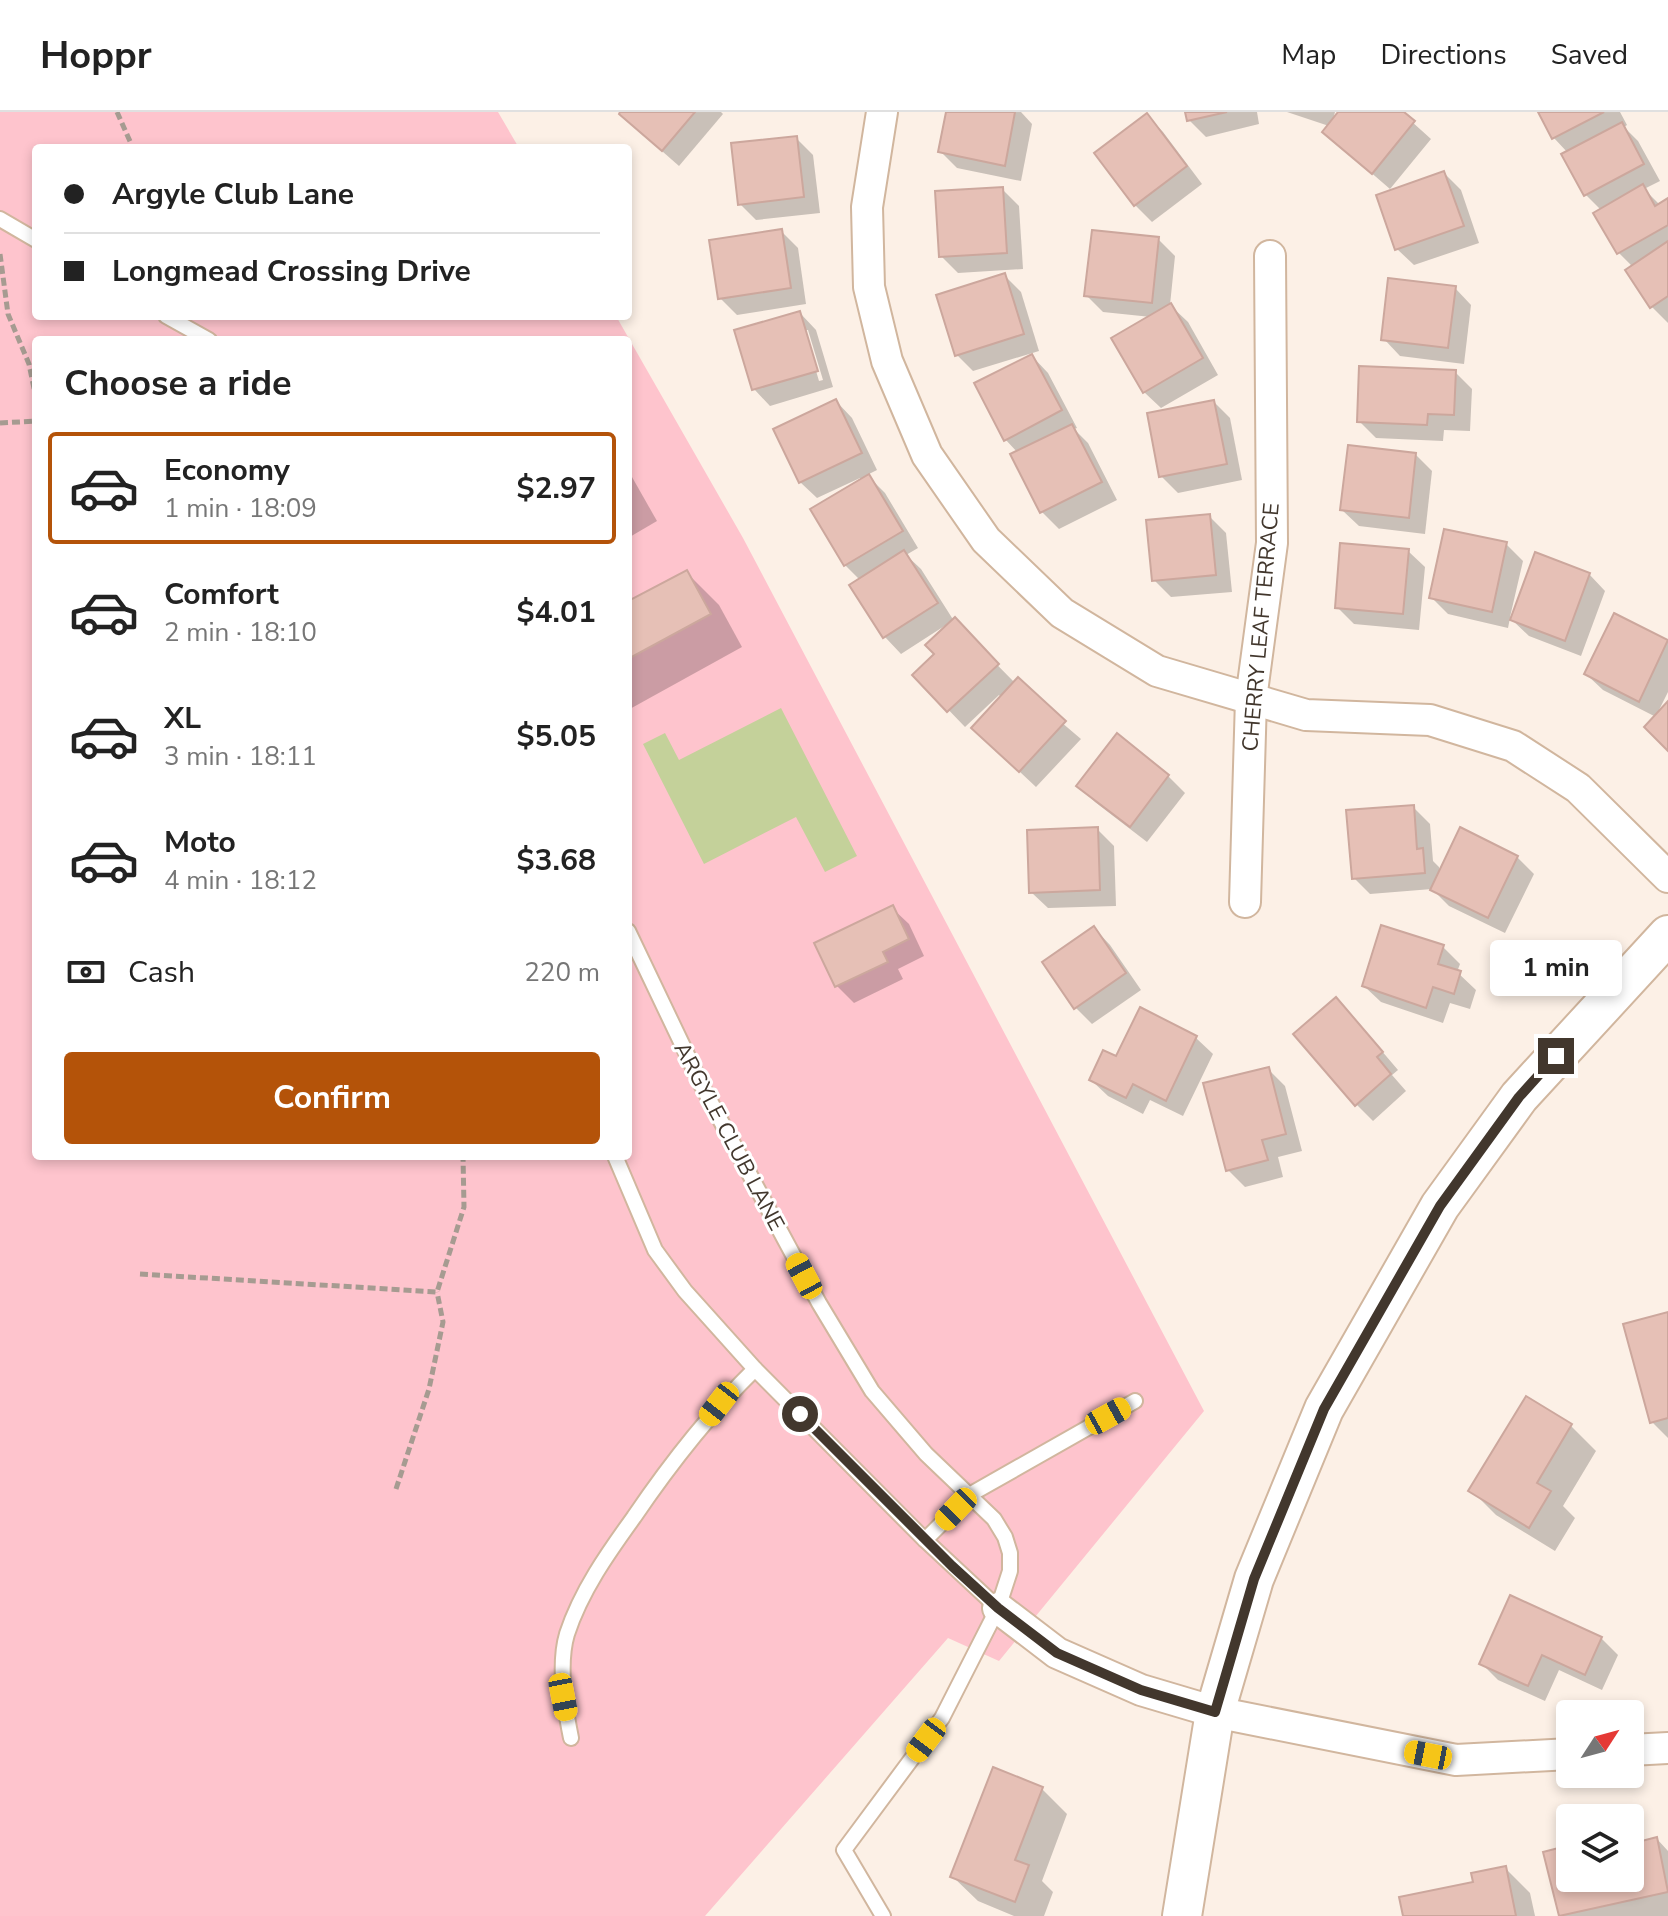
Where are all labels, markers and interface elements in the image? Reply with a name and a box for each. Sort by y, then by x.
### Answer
text: Hoppr [40,30,152,81]
text: Map [1281,36,1336,74]
text: Directions [1380,36,1507,74]
text: Saved [1551,36,1628,74]
text: Argyle Club Lane [112,174,354,215]
text: Longmead Crossing Drive [112,251,471,292]
text: Choose a ride [64,359,292,408]
text: Economy [164,450,290,491]
icon: car [68,452,140,524]
text: $2.97 [517,468,596,509]
text: 1 min · 18:09 [164,491,317,526]
street label: CHERRY LEAF TERRACE [1235,502,1287,753]
text: Comfort [164,574,279,615]
icon: car [68,576,140,648]
text: $4.01 [517,592,596,633]
text: 2 min · 18:10 [164,615,317,650]
text: XL [164,698,201,739]
icon: car [68,700,140,772]
text: $5.05 [517,716,596,757]
text: 3 min · 18:11 [164,739,317,774]
text: Moto [164,822,236,863]
icon: car [68,824,140,896]
text: $3.68 [517,840,596,881]
text: 4 min · 18:12 [164,863,317,898]
callout: 1 min [1490,940,1622,996]
icon: cash [64,950,108,994]
text: 1 min [1522,950,1590,985]
text: Cash [128,952,195,993]
text: 220 m [524,955,600,990]
street label: ARGYLE CLUB LANE [667,1037,792,1236]
route end [1538,1038,1574,1074]
button: Confirm [64,1052,600,1144]
car [782,1249,826,1303]
car [695,1378,743,1430]
car [1081,1394,1135,1438]
route start [782,1396,818,1432]
car [931,1483,981,1535]
car [547,1671,579,1723]
north arrow [1556,1700,1644,1788]
map controls [1556,1700,1644,1892]
car [902,1714,950,1766]
car [1402,1739,1454,1771]
button: layers [1556,1804,1644,1892]

